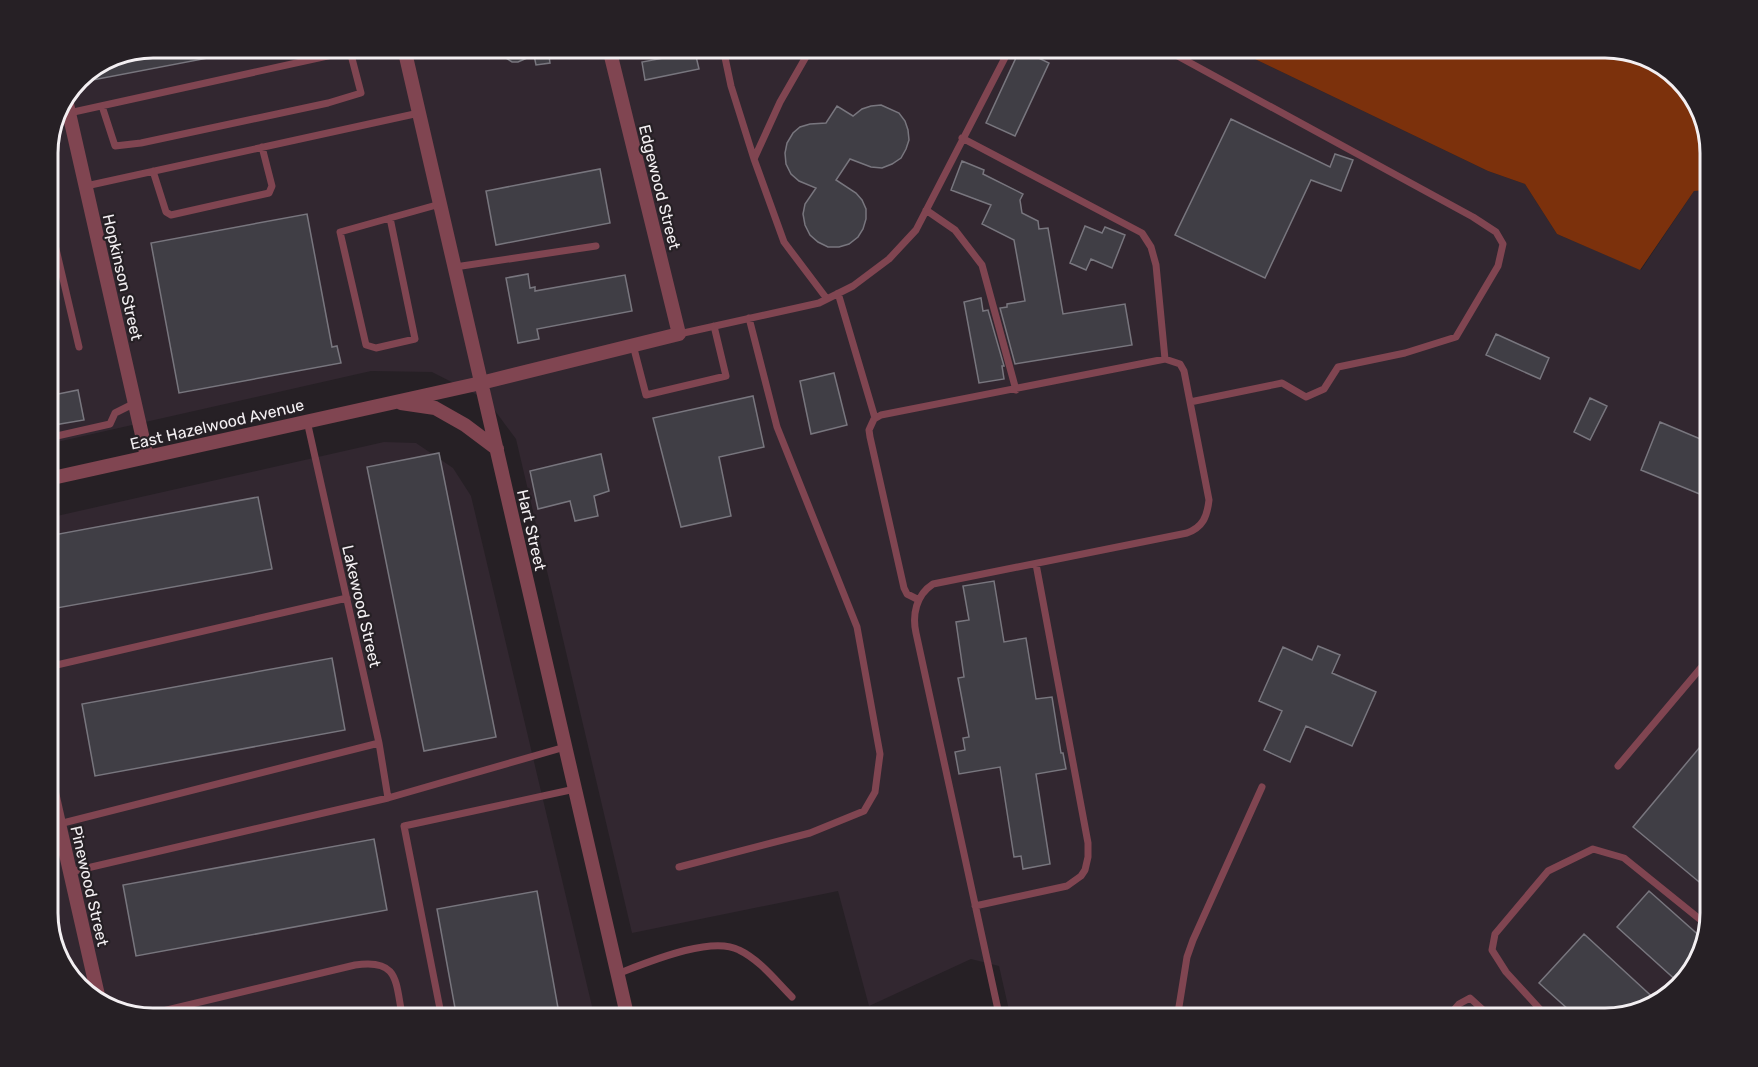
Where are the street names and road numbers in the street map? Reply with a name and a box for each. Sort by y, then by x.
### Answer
street label: Edgewood Street [635,123,684,252]
street label: Hopkinson Street [99,212,146,342]
street label: East Hazelwood Avenue [128,395,306,454]
street label: Hart Street [513,488,550,573]
street label: Lakewood Street [338,543,385,669]
street label: Pinewood Street [66,824,113,948]

